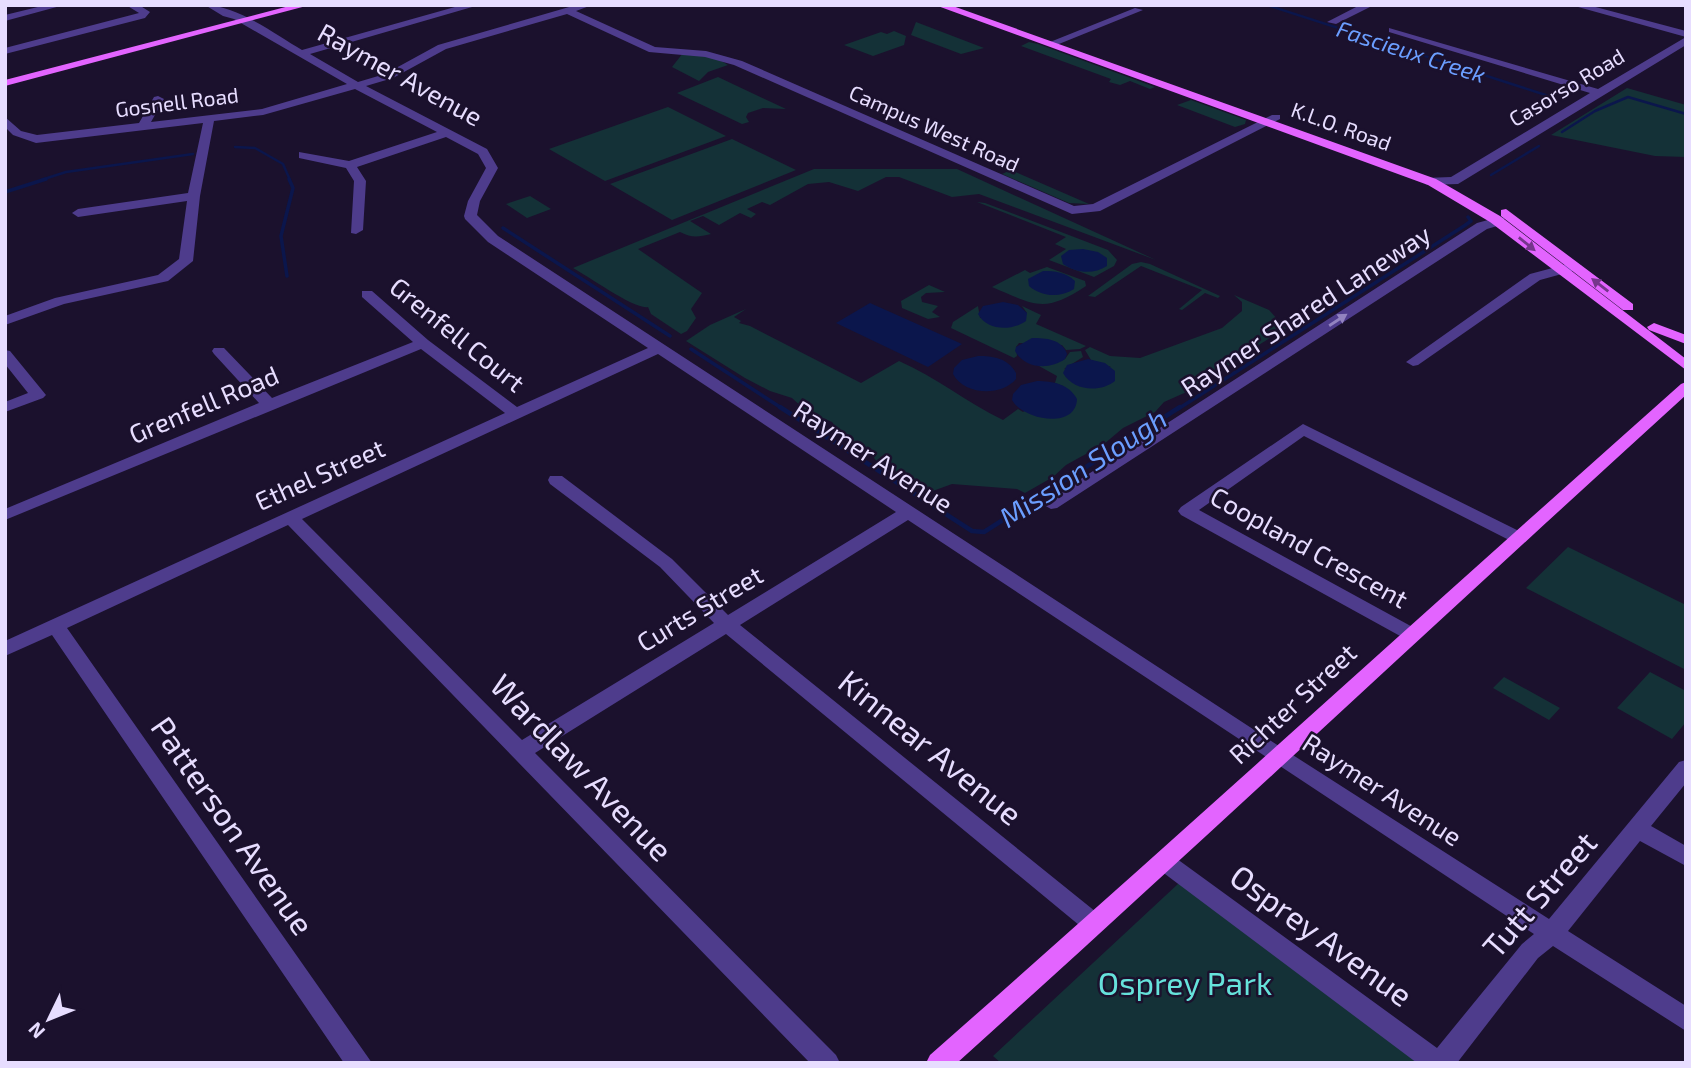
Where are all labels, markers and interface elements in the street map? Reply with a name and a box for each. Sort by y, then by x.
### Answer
water label: Fascieux Creek [1333,14,1489,88]
street label: Raymer Avenue [313,16,488,132]
street label: Casorso Road [1504,42,1628,131]
street label: Campus West Road [846,79,1024,176]
street label: Gosnell Road [114,82,240,121]
street label: K.L.O. Road [1288,96,1395,155]
street label: Raymer Shared Laneway [1175,217,1436,402]
one-way arrow [1519,236,1536,251]
street label: Grenfell Court [384,270,532,398]
one-way arrow [1591,278,1609,293]
one-way arrow [1328,314,1347,327]
street label: Grenfell Road [124,358,283,449]
street label: Raymer Avenue [789,393,959,519]
water label: Mission Slough [992,400,1173,534]
street label: Ethel Street [250,431,389,516]
street label: Coopland Crescent [1206,480,1414,614]
street label: Curts Street [631,558,768,657]
street label: Richter Street [1222,636,1362,770]
street label: Kinnear Avenue [832,661,1030,832]
street label: Wardlaw Avenue [484,665,681,868]
street label: Patterson Avenue [144,709,323,941]
street label: Raymer Avenue [1298,726,1468,852]
street label: Tutt Street [1473,823,1603,964]
street label: Osprey Avenue [1224,856,1421,1013]
park label: Osprey Park [1098,963,1272,1001]
north arrow [14,984,84,1054]
text: N [23,1018,49,1044]

